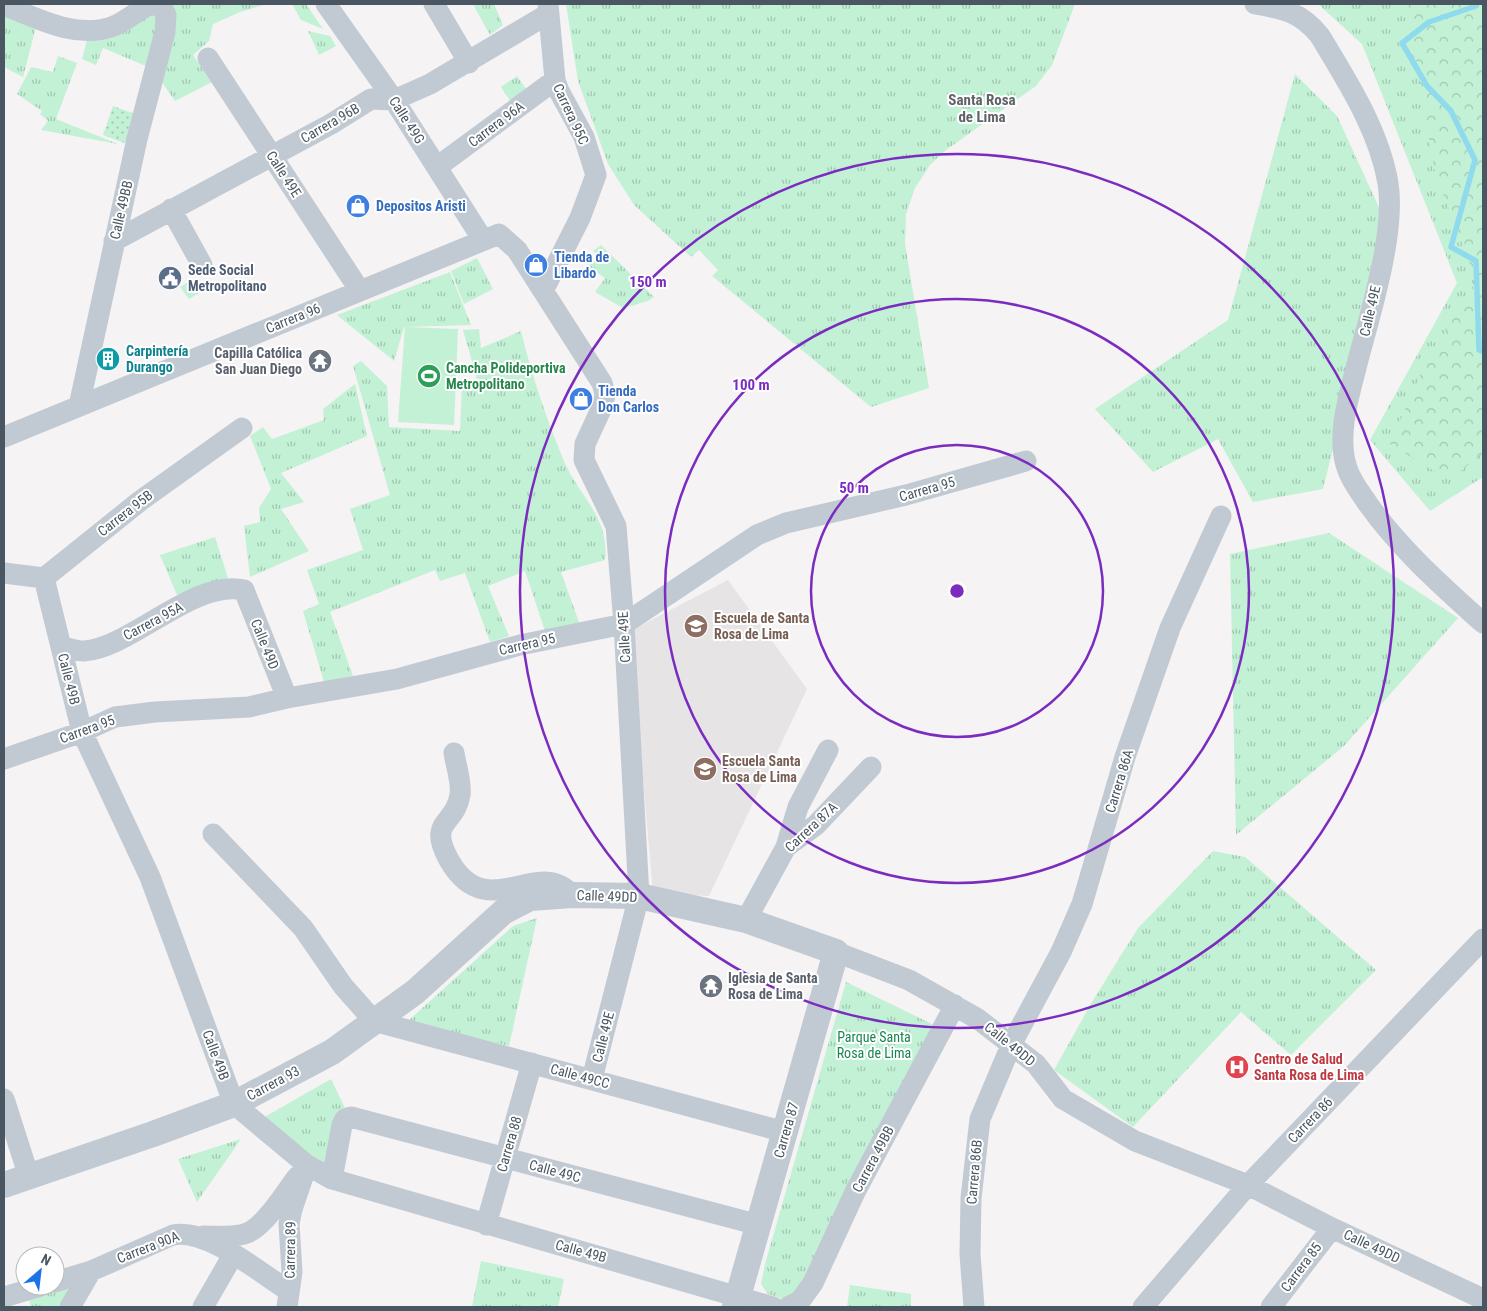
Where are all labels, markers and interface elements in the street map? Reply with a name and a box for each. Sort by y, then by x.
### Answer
street label: Carrera 95C [550,81,592,147]
district label: Santa Rosa de Lima [948,91,1016,126]
street label: Calle 49G [386,93,428,147]
street label: Carrera 96A [465,98,527,150]
street label: Carrera 96B [298,100,362,146]
street label: Calle 49E [263,148,305,200]
street label: Calle 49BB [106,179,136,241]
shop icon: Depositos Aristi [345,193,371,219]
place label: Depositos Aristi [376,198,466,214]
place label: Tienda de Libardo [554,249,609,281]
shop icon: Tienda de Libardo [523,252,549,278]
place label: Sede Social Metropolitano [188,262,267,294]
public building icon: Sede Social Metropolitano [157,265,183,291]
text: 150 m [629,273,667,291]
street label: Calle 49E [1356,284,1384,338]
street label: Carrera 96 [263,300,323,336]
place label: Carpintería Durango [126,343,189,375]
place label: Capilla Católica San Juan Diego [214,345,302,377]
building icon: Carpintería Durango [95,346,121,372]
temple icon: Capilla Católica San Juan Diego [307,348,333,374]
place label: Cancha Polideportiva Metropolitano [446,360,566,392]
sports icon: Cancha Polideportiva Metropolitano [416,363,442,389]
text: 100 m [732,376,770,394]
place label: Tienda Don Carlos [598,383,659,415]
shop icon: Tienda Don Carlos [568,386,594,412]
street label: Carrera 95 [897,473,957,505]
text: 50 m [839,479,869,497]
street label: Carrera 95B [94,487,156,539]
centre of rings [948,582,966,600]
street label: Carrera 95A [120,599,186,643]
place label: Escuela de Santa Rosa de Lima [714,610,810,642]
street label: Calle 49E [615,611,633,663]
school or university icon: Escuela de Santa Rosa de Lima [683,613,709,639]
street label: Calle 49D [248,617,282,671]
street label: Carrera 95 [497,630,557,658]
street label: Calle 49B [55,652,83,706]
street label: Carrera 95 [57,712,117,746]
street label: Carrera 86A [1102,747,1136,815]
place label: Escuela Santa Rosa de Lima [722,753,801,785]
school or university icon: Escuela Santa Rosa de Lima [692,756,718,782]
street label: Carrera 87A [782,799,840,855]
street label: Calle 49DD [576,887,638,905]
place label: Iglesia de Santa Rosa de Lima [728,970,818,1002]
temple icon: Iglesia de Santa Rosa de Lima [698,973,724,999]
street label: Calle 49E [589,1010,617,1064]
street label: Calle 49DD [981,1019,1039,1069]
street label: Calle 49B [200,1028,232,1082]
park label: Parque Santa Rosa de Lima [837,1029,911,1061]
place label: Centro de Salud Santa Rosa de Lima [1254,1051,1365,1083]
hospital icon: Centro de Salud Santa Rosa de Lima [1224,1054,1250,1080]
street label: Calle 49CC [549,1060,611,1092]
street label: Carrera 93 [244,1062,302,1104]
street label: Carrera 86 [1284,1094,1336,1146]
street label: Carrera 87 [770,1100,802,1160]
street label: Carrera 88 [493,1114,525,1174]
street label: Carrera 49BB [849,1123,897,1195]
street label: Carrera 86B [963,1139,985,1205]
street label: Calle 49C [528,1156,583,1186]
street label: Carrera 89 [282,1221,298,1279]
street label: Calle 49DD [1341,1226,1403,1266]
street label: Carrera 90A [115,1228,181,1266]
street label: Calle 49B [554,1237,608,1265]
street label: Carrera 85 [1277,1239,1325,1295]
north arrow [15,1246,65,1296]
text: N [39,1250,54,1269]

